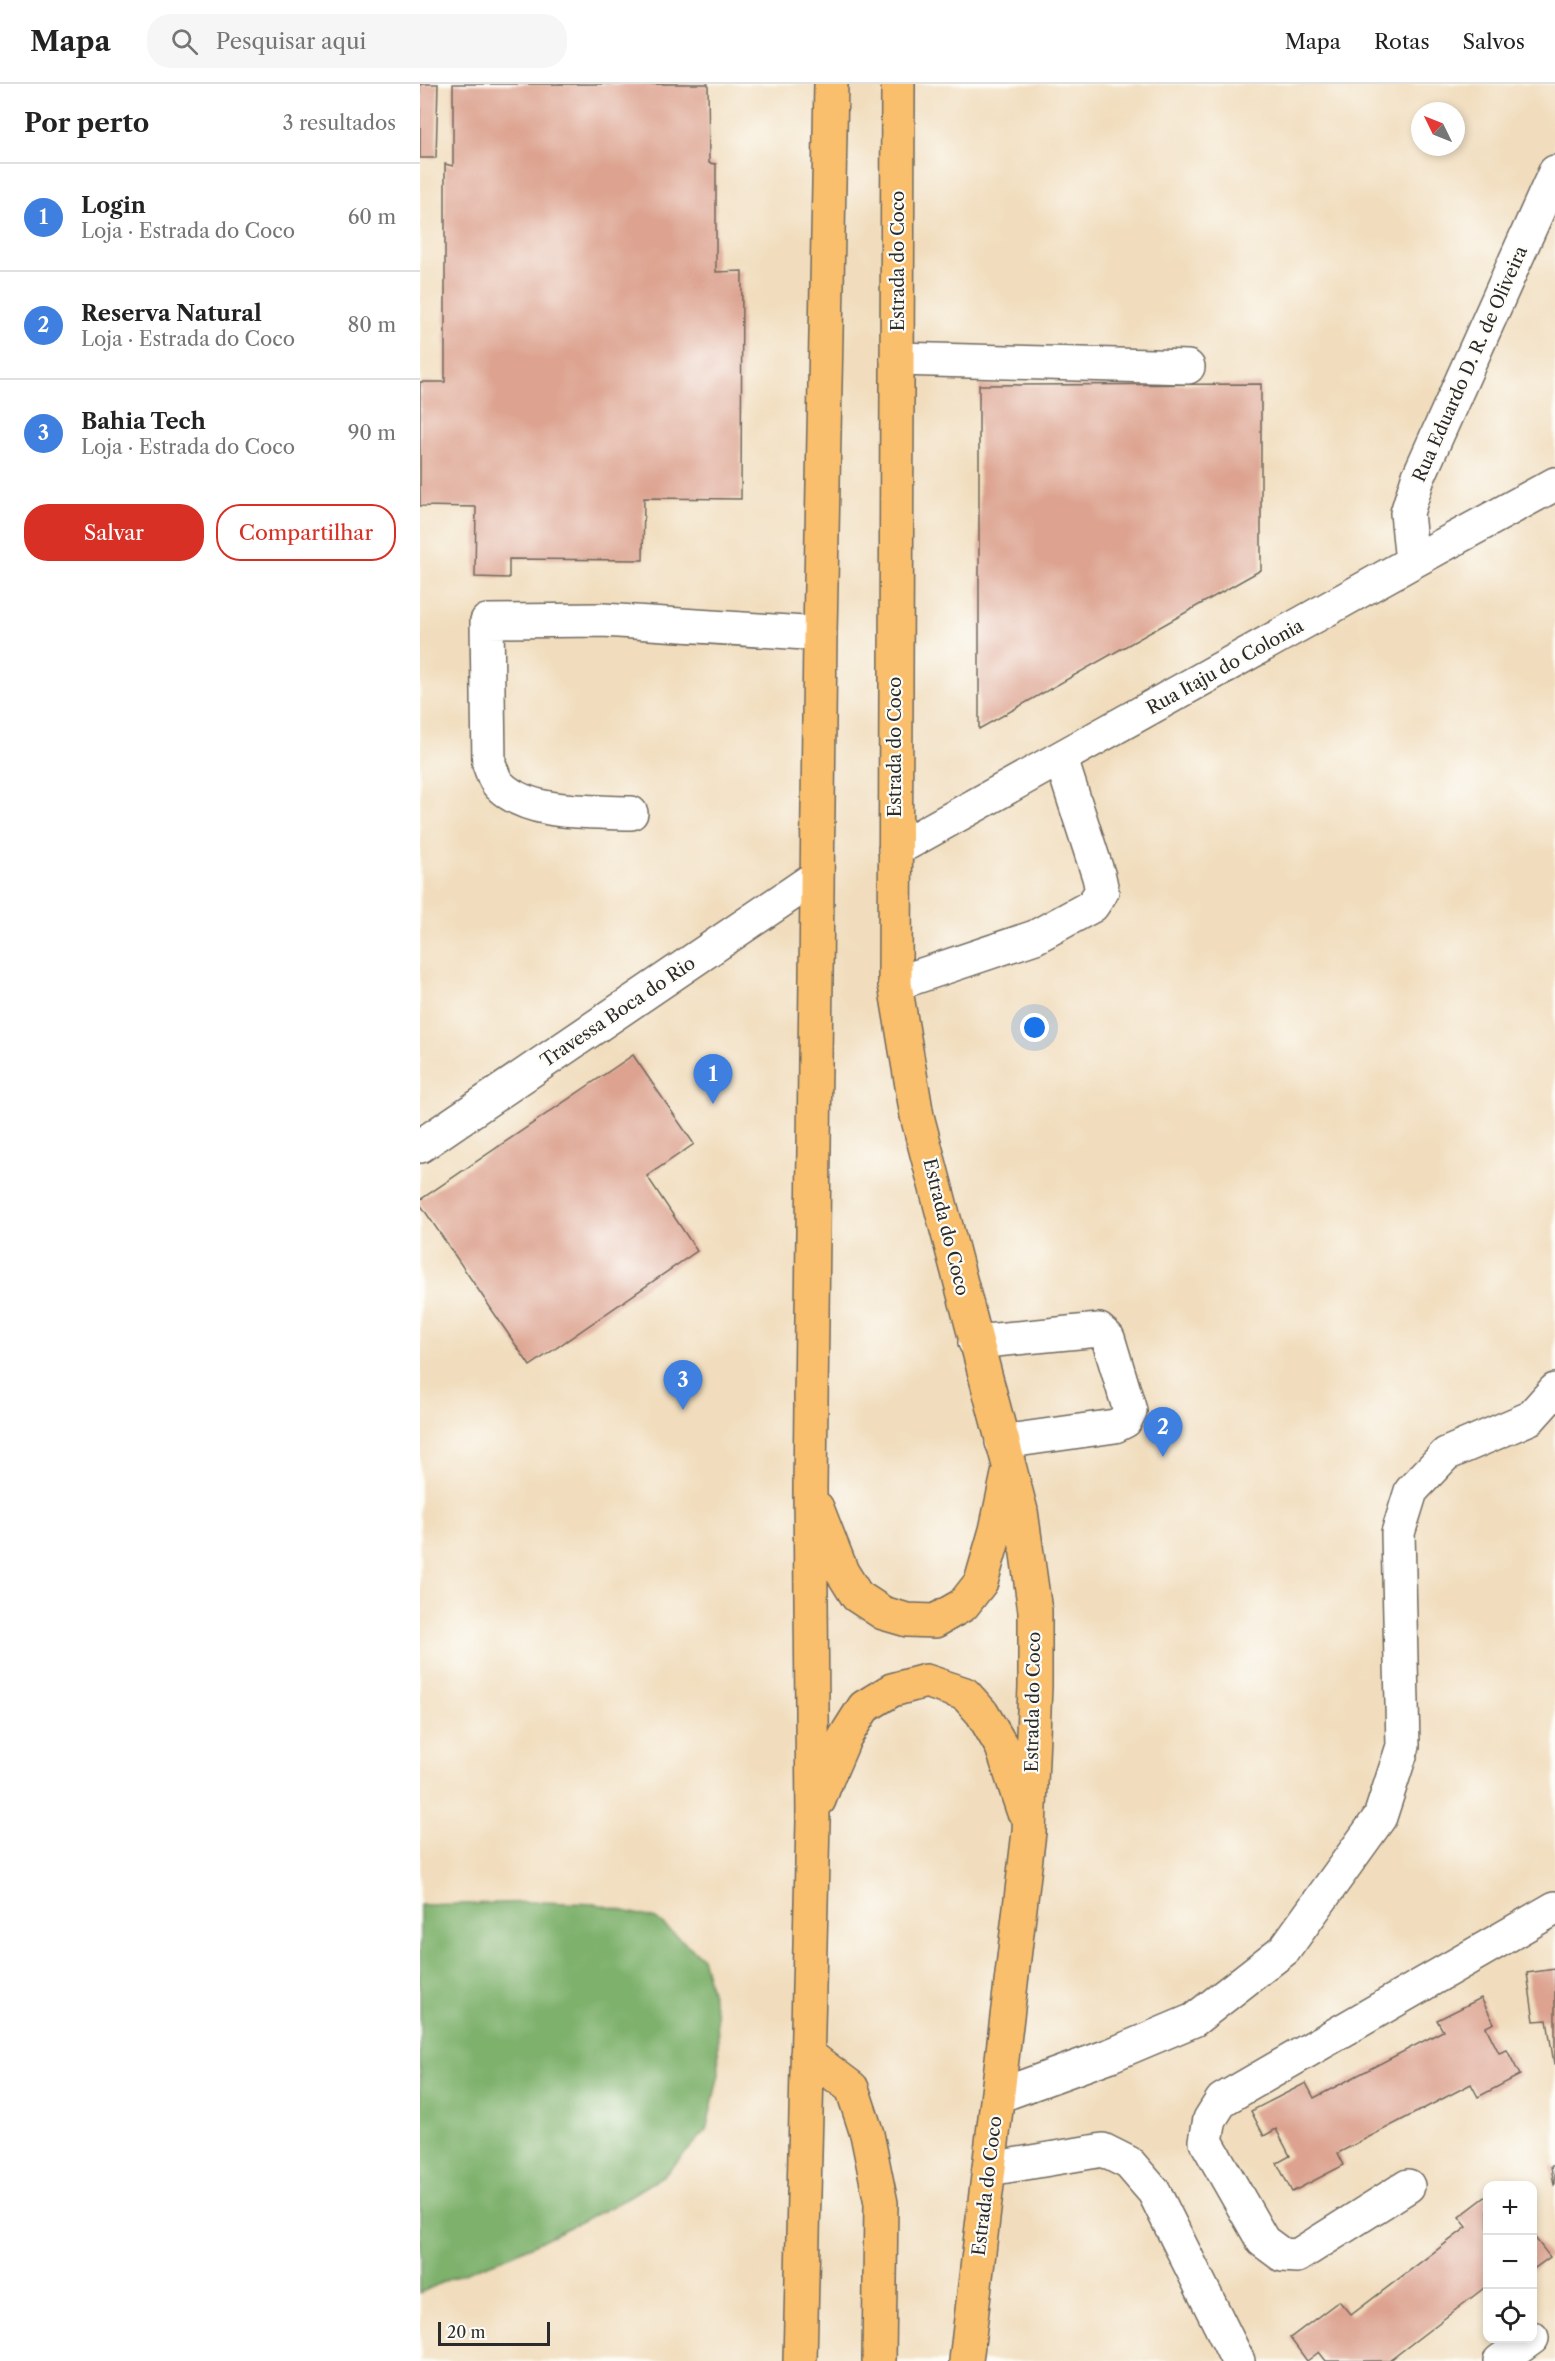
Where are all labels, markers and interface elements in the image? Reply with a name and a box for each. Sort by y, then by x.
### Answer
search box [147,14,567,68]
text: Mapa [30,24,111,58]
icon: search [168,25,201,58]
text: Pesquisar aqui [216,28,366,55]
text: Mapa [1285,29,1341,54]
text: Rotas [1374,29,1430,54]
text: Salvos [1463,29,1525,54]
north arrow [1411,102,1465,156]
text: Por perto [24,107,149,139]
text: 3 resultados [283,111,396,135]
street label: Estrada do Coco [887,191,909,331]
text: Login [81,192,146,219]
text: 1 [39,205,48,229]
text: 60 m [348,205,396,229]
text: Loja · Estrada do Coco [81,219,295,243]
street label: Rua Eduardo D. R. de Oliveira [1408,242,1532,485]
text: Reserva Natural [81,300,262,327]
text: 2 [38,313,49,337]
text: 80 m [348,313,396,337]
text: Loja · Estrada do Coco [81,327,295,351]
text: Bahia Tech [81,408,206,435]
text: 3 [38,421,49,445]
text: 90 m [348,421,396,445]
text: Loja · Estrada do Coco [81,435,295,459]
button: Salvar [24,504,204,561]
button: Compartilhar [216,504,396,561]
street label: Rua Itaju do Colonia [1143,614,1308,719]
street label: Estrada do Coco [884,677,906,817]
street label: Travessa Boca do Rio [537,952,699,1072]
your location [1020,1013,1049,1042]
pin: 1 [694,1054,732,1104]
street label: Estrada do Coco [918,1156,974,1298]
pin: 3 [664,1360,702,1410]
pin: 2 [1144,1408,1182,1457]
street label: Estrada do Coco [1021,1631,1045,1773]
street label: Estrada do Coco [968,2115,1006,2257]
map controls [1483,2181,1537,2343]
button: + [1483,2181,1537,2235]
button: − [1483,2235,1537,2289]
button: locate [1483,2289,1537,2343]
scale bar [438,2319,550,2346]
text: 20 m [447,2322,486,2342]

